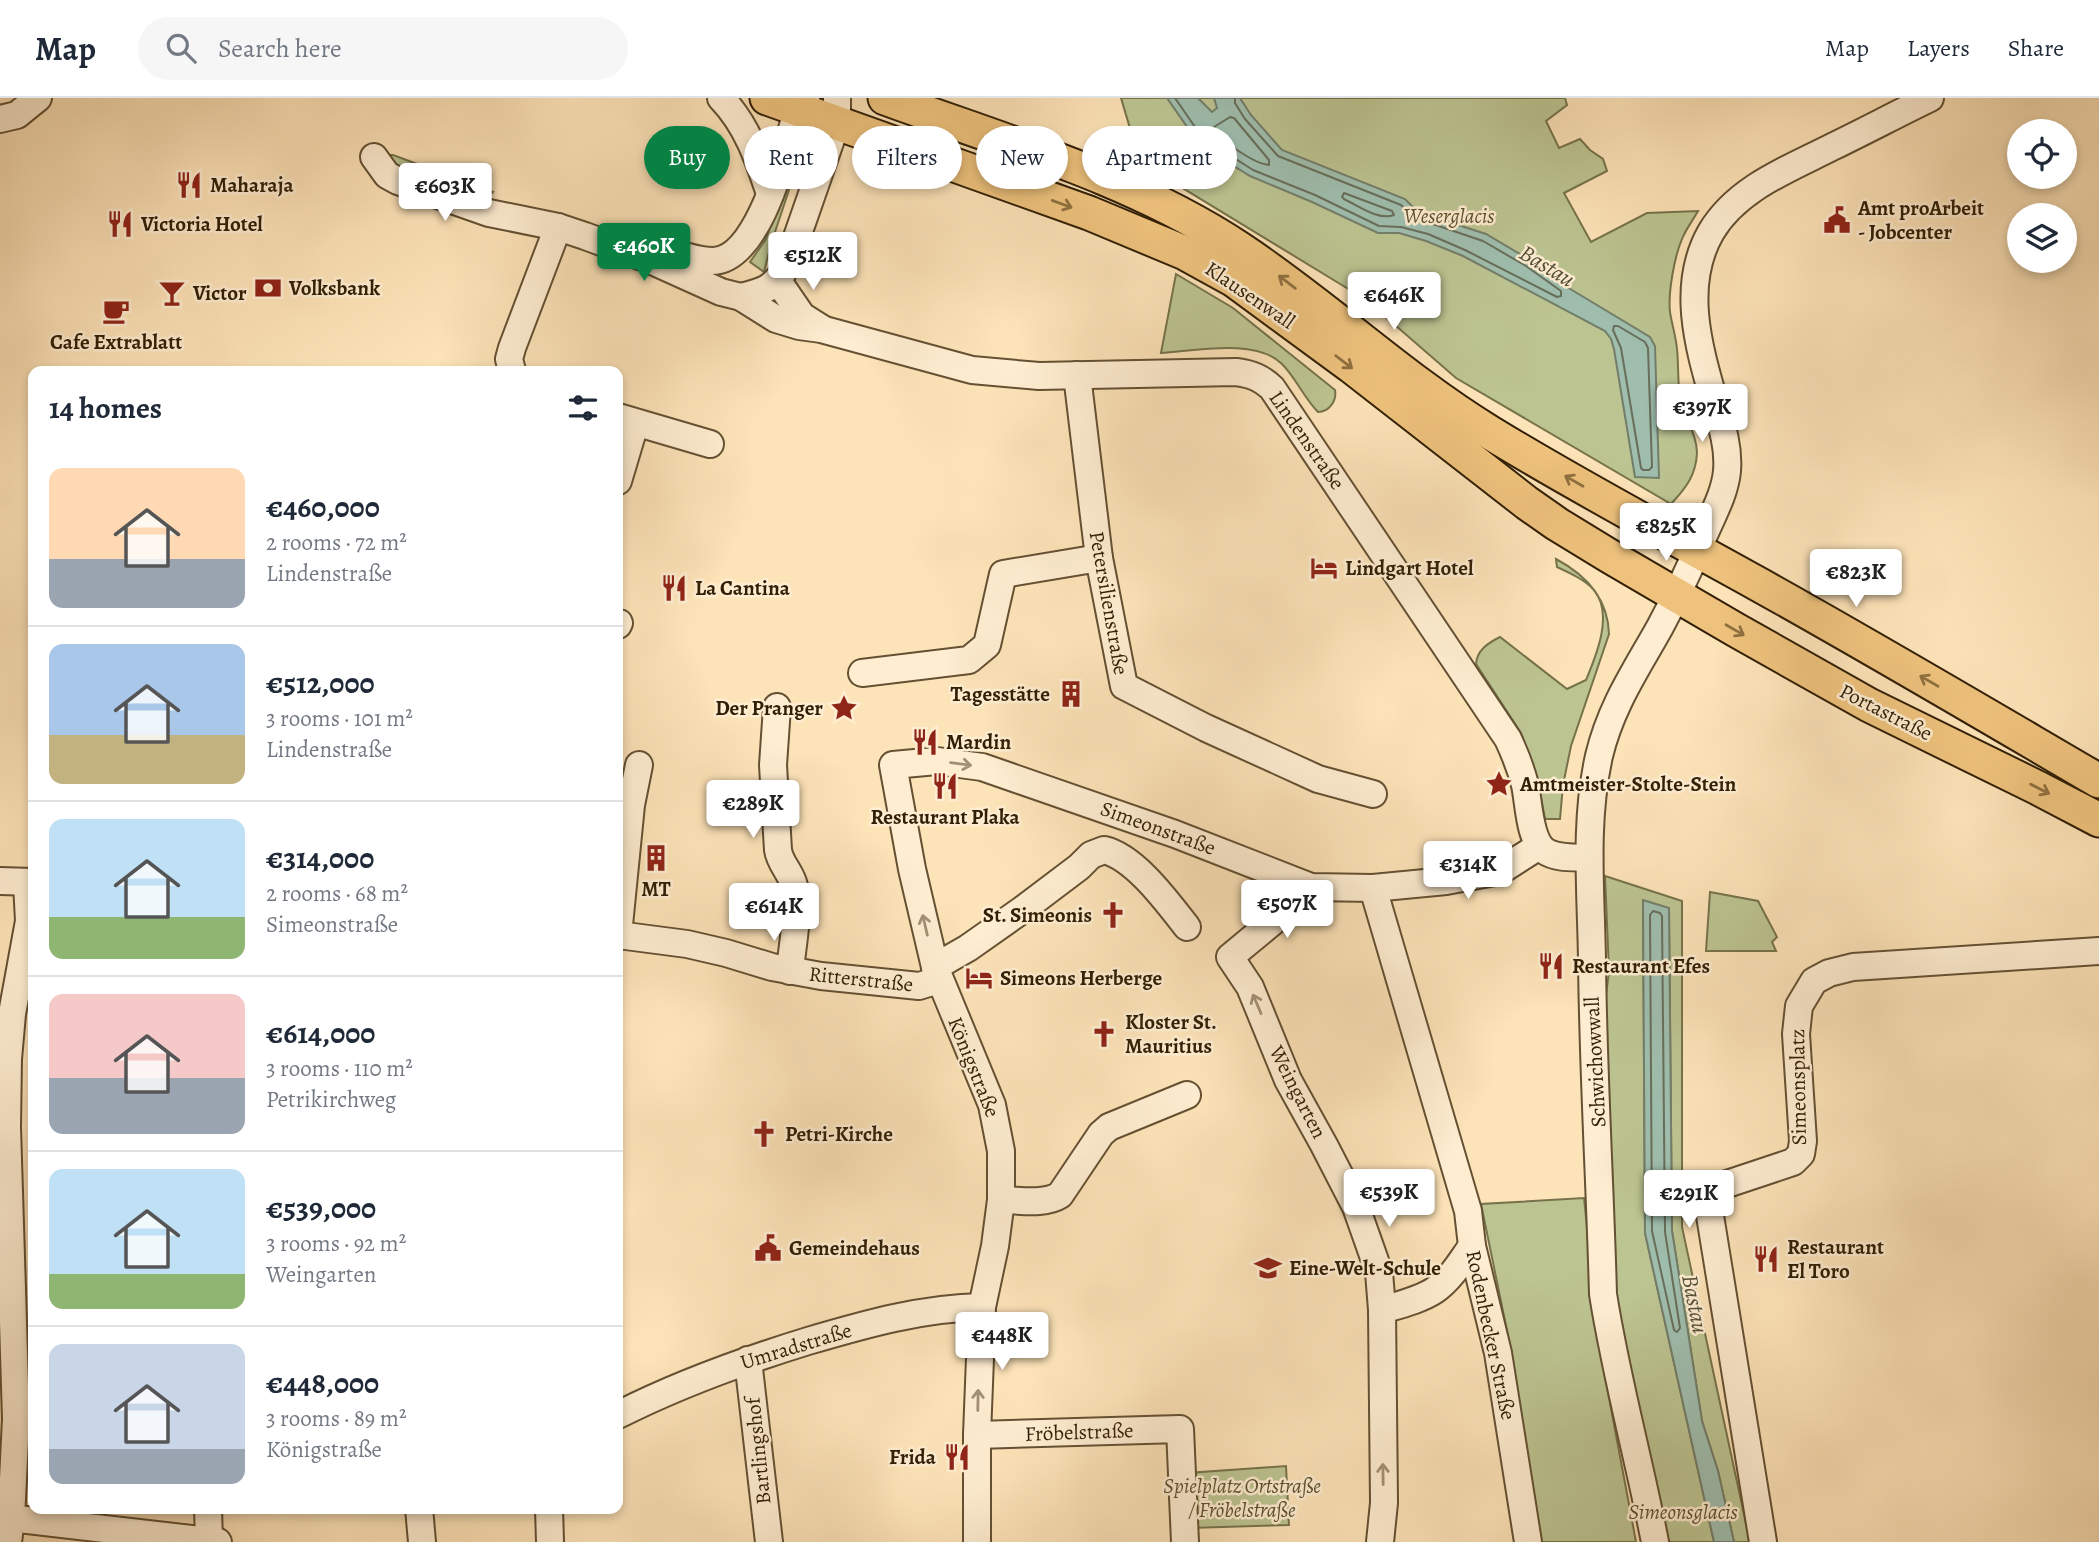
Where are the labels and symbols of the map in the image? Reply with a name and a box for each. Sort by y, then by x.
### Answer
pin: €603K [396,164,494,223]
restaurant icon: Maharaja [174,170,204,200]
place label: Maharaja [210,171,294,199]
place label: Amt proArbeit - Jobcenter [1857,194,1984,246]
one-way arrow [1051,198,1073,211]
park label: Weserglacis [1404,202,1494,230]
public building icon: Amt proArbeit - Jobcenter [1822,205,1852,235]
restaurant icon: Victoria Hotel [105,209,135,239]
place label: Victoria Hotel [140,210,263,238]
pin: €460K [595,223,693,283]
pin: €512K [764,232,862,292]
water label: Bastau [1514,237,1580,295]
street label: Klausenwall [1200,255,1300,335]
pin: €646K [1345,272,1443,332]
bank icon: Volksbank [253,273,283,303]
place label: Volksbank [288,274,380,302]
one-way arrow [1278,274,1297,289]
bar icon: Victor [157,278,187,308]
place label: Victor [192,279,247,307]
cafe icon: Cafe Extrablatt [101,296,131,326]
place label: Cafe Extrablatt [50,328,182,356]
one-way arrow [1335,354,1353,369]
pin: €397K [1653,384,1751,444]
street label: Lindenstraße [1263,385,1351,495]
one-way arrow [1564,474,1584,488]
pin: €825K [1617,504,1715,563]
street label: Petersilienstraße [1083,529,1135,677]
pin: €823K [1807,550,1905,609]
hotel icon: Lindgart Hotel [1309,553,1339,583]
place label: Lindgart Hotel [1345,554,1474,582]
restaurant icon: La Cantina [659,573,689,603]
place label: La Cantina [695,574,791,602]
one-way arrow [1725,623,1745,637]
one-way arrow [1919,674,1939,688]
street label: Portastraße [1835,677,1937,747]
building icon: Tagesstätte [1056,679,1086,709]
place label: Tagesstätte [951,680,1050,708]
place icon: Der Pranger [829,693,859,723]
place label: Der Pranger [715,694,823,722]
restaurant icon: Mardin [910,727,940,757]
place label: Mardin [946,728,1011,756]
one-way arrow [949,758,972,771]
place icon: Amtmeister-Stolte-Stein [1484,769,1514,799]
place label: Amtmeister-Stolte-Stein [1519,770,1737,798]
restaurant icon: Restaurant Plaka [930,771,960,801]
pin: €289K [704,780,802,840]
one-way arrow [2029,782,2050,796]
street label: Simeonstraße [1097,794,1219,862]
place label: Restaurant Plaka [870,803,1020,831]
pin: €314K [1419,842,1517,901]
building icon: MT [641,843,671,873]
place label: MT [641,875,671,903]
pin: €507K [1238,880,1336,940]
pin: €614K [725,884,823,943]
church icon: St. Simeonis [1098,900,1128,930]
place label: St. Simeonis [983,901,1092,929]
one-way arrow [918,914,931,937]
restaurant icon: Restaurant Efes [1536,951,1566,981]
place label: Restaurant Efes [1572,952,1710,980]
street label: Ritterstraße [807,960,915,998]
hotel icon: Simeons Herberge [964,963,994,993]
place label: Simeons Herberge [1000,964,1163,992]
one-way arrow [1249,994,1262,1016]
street label: Schwichowwall [1578,996,1612,1128]
place label: Kloster St. Mauritius [1125,1008,1217,1060]
street label: Königstraße [941,1013,1007,1121]
church icon: Kloster St. Mauritius [1089,1019,1119,1049]
street label: Simeonsplatz [1783,1028,1813,1146]
street label: Weingarten [1262,1040,1333,1143]
church icon: Petri-Kirche [749,1119,779,1149]
place label: Petri-Kirche [785,1120,893,1148]
pin: €539K [1340,1170,1438,1229]
pin: €291K [1640,1170,1738,1230]
public building icon: Gemeindehaus [753,1233,783,1263]
place label: Restaurant El Toro [1787,1233,1884,1285]
place label: Gemeindehaus [789,1234,920,1262]
restaurant icon: Restaurant El Toro [1751,1244,1781,1274]
street label: Rodenbecker Straße [1459,1247,1523,1423]
school or university icon: Eine-Welt-Schule [1253,1253,1283,1283]
place label: Eine-Welt-Schule [1289,1254,1441,1282]
water label: Bastau [1674,1272,1716,1336]
pin: €448K [953,1312,1051,1372]
street label: Umradstraße [737,1316,855,1376]
one-way arrow [971,1389,985,1412]
street label: Bartlingshof [738,1393,778,1506]
street label: Fröbelstraße [1024,1416,1134,1448]
restaurant icon: Frida [942,1442,972,1472]
place label: Frida [889,1443,937,1471]
one-way arrow [1377,1463,1390,1486]
park label: Spielplatz Ortstraße / Fröbelstraße [1163,1472,1321,1524]
park label: Simeonsglacis [1628,1498,1738,1526]

